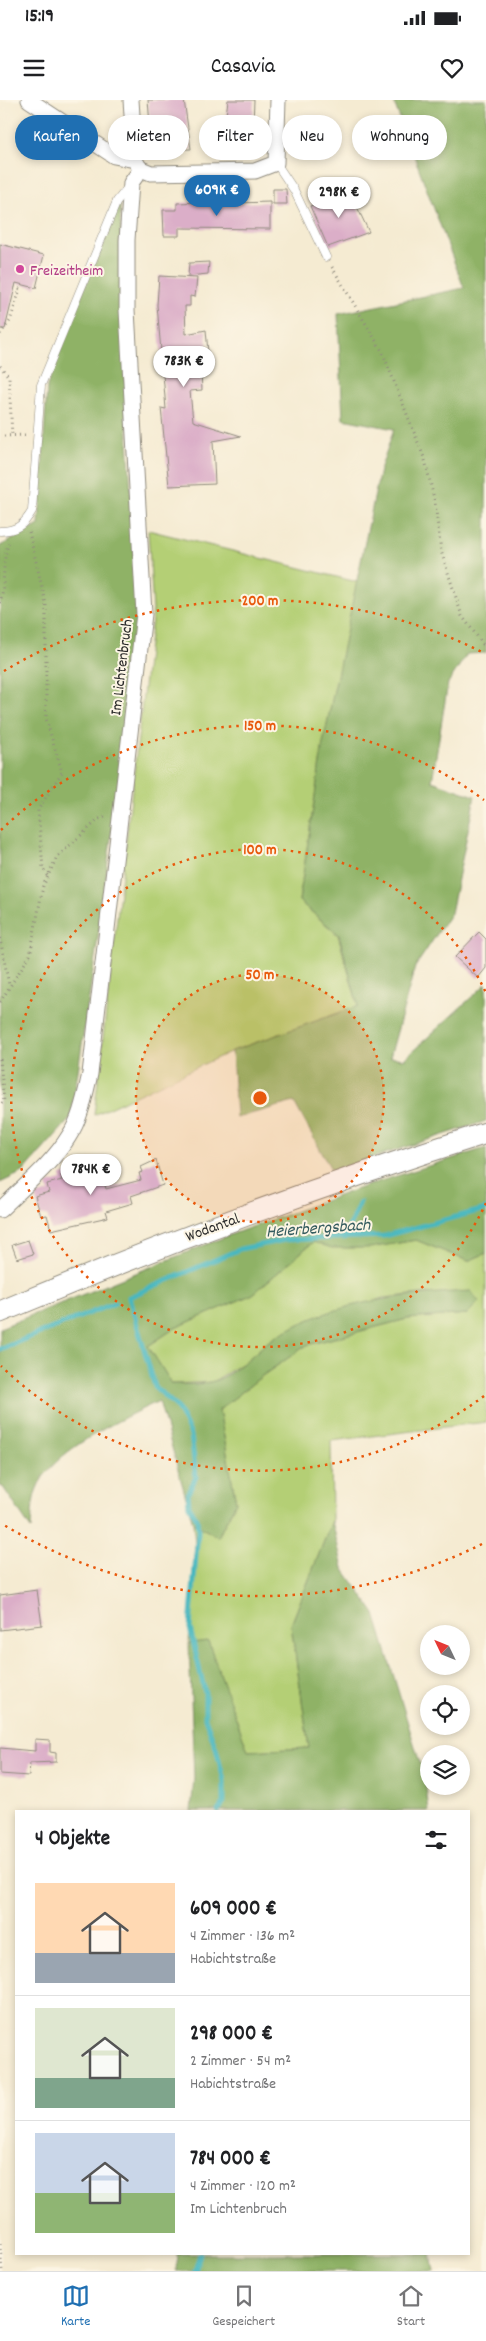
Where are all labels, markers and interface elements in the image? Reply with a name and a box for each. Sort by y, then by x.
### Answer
text: 15:19 [25,4,54,31]
text: Casavia [211,52,275,83]
icon: menu [20,54,48,82]
icon: heart [438,54,466,82]
chip: Kaufen [15,115,98,160]
chip: Mieten [108,115,189,160]
chip: Filter [199,115,272,160]
chip: Neu [282,115,342,160]
chip: Wohnung [352,115,447,160]
pin: 609K € [176,174,258,217]
pin: 298K € [298,176,380,219]
text: 609K € [195,179,239,202]
text: 298K € [319,181,359,204]
place label: Freizeitheim [30,260,103,283]
marker: Freizeitheim [14,263,26,275]
pin: 783K € [143,346,225,388]
text: 783K € [164,350,204,373]
text: 200 m [242,591,278,613]
street label: Im Lichtenbruch [105,618,140,717]
text: 150 m [244,716,276,738]
text: 100 m [243,840,277,862]
text: 50 m [246,965,274,987]
centre of rings [251,1089,269,1107]
pin: 784K € [50,1154,132,1196]
text: 784K € [71,1158,111,1181]
street label: Wodantal [183,1208,243,1249]
water label: Heierbergsbach [265,1213,372,1246]
north arrow [420,1625,470,1675]
map controls [420,1625,470,1795]
button: locate [420,1685,470,1735]
button: layers [420,1745,470,1795]
text: 4 Objekte [35,1825,110,1855]
icon: filters [422,1826,450,1854]
text: 609 000 € [190,1895,277,1925]
icon: home [75,1903,135,1963]
text: 4 Zimmer · 136 m² [190,1925,295,1948]
text: Habichtstraße [190,1948,276,1971]
text: 298 000 € [190,2020,273,2050]
icon: home [75,2028,135,2088]
text: 2 Zimmer · 54 m² [190,2050,291,2073]
text: Habichtstraße [190,2073,276,2096]
text: 784 000 € [190,2145,271,2175]
icon: home [75,2153,135,2213]
text: 4 Zimmer · 120 m² [190,2175,296,2198]
text: Im Lichtenbruch [190,2198,287,2221]
tab: Karte [61,2282,90,2332]
tab: Gespeichert [212,2282,275,2332]
tab: Start [397,2282,425,2332]

